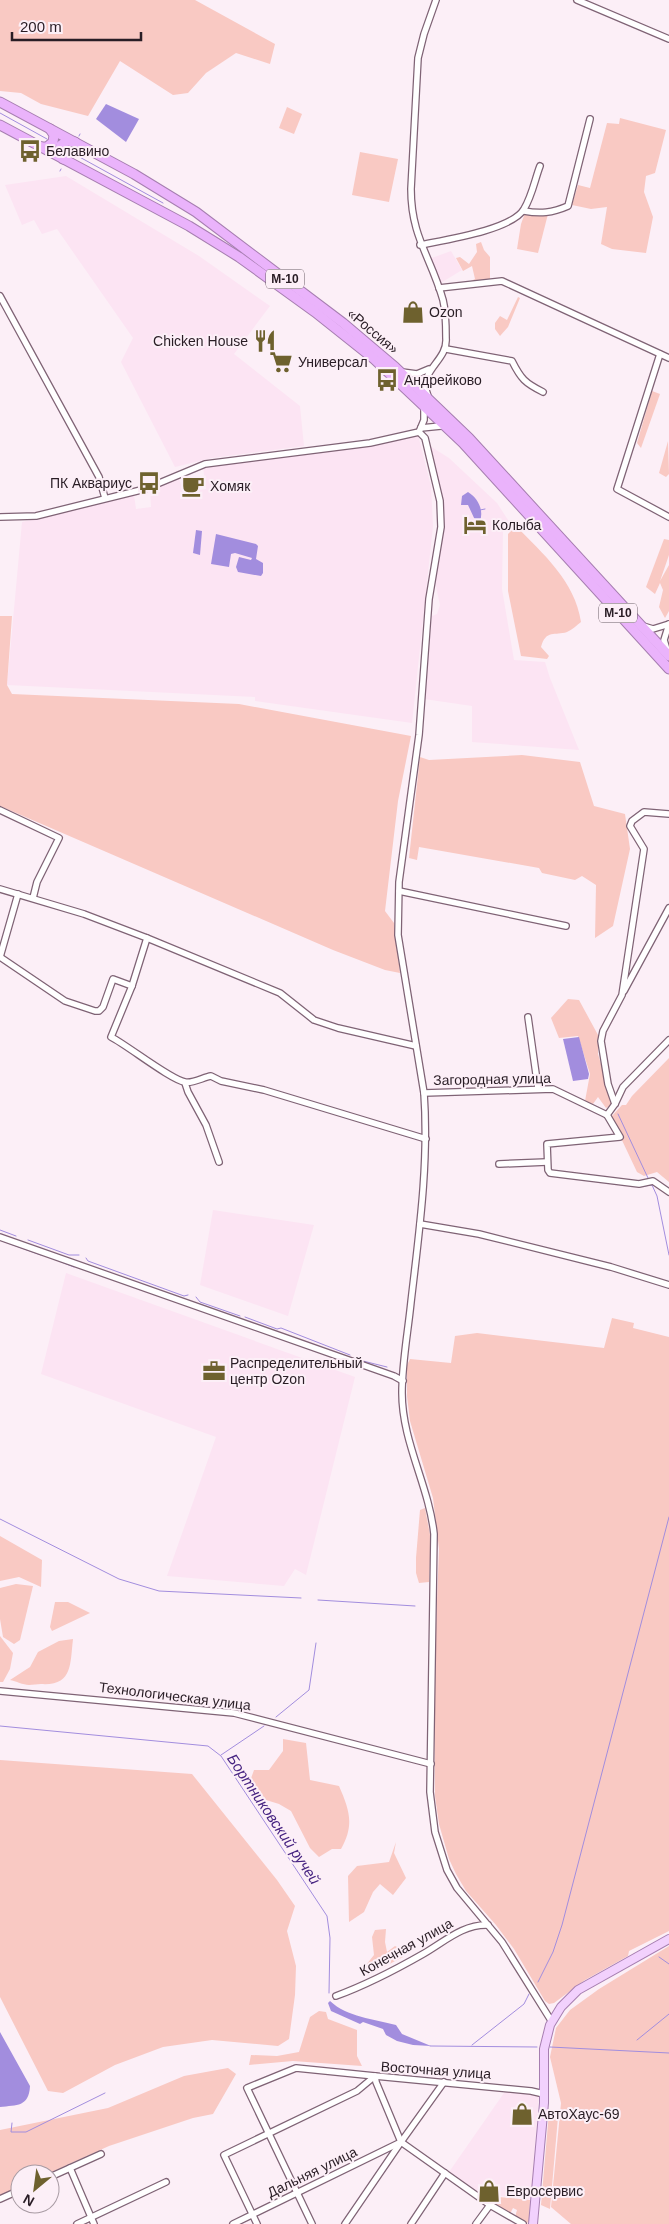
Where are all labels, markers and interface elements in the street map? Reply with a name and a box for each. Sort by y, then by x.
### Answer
scale bar [12,10,141,42]
text: 200 m [20,18,62,35]
bus stop icon: Белавино [17,138,43,164]
place label: Белавино [46,143,109,159]
road number: М-10 [266,270,304,288]
shop icon: Ozon [400,299,426,325]
place label: Ozon [429,304,462,320]
street label: «Россия» [344,305,402,357]
restaurant icon: Chicken House [252,328,278,354]
place label: Chicken House [153,333,248,349]
supermarket icon: Универсал [268,349,294,375]
place label: Универсал [298,354,368,370]
bus stop icon: Андрейково [374,367,400,393]
place label: Андрейково [404,372,482,388]
bus stop icon: ПК Аквариус [136,470,162,496]
cafe icon: Хомяк [180,473,206,499]
place label: ПК Аквариус [50,475,132,491]
place label: Хомяк [210,478,251,494]
hotel icon: Колыба [462,512,488,538]
place label: Колыба [492,517,542,533]
road number: М-10 [599,604,637,622]
street label: Загородная улица [433,1070,551,1088]
place label: Распределительный центр Ozon [230,1355,363,1387]
office icon: Распределительный центр Ozon [201,1358,227,1384]
street label: Технологическая улица [98,1679,252,1713]
water label: Бортниковский ручей [224,1751,324,1888]
street label: Конечная улица [357,1915,455,1979]
street label: Восточная улица [380,2058,492,2082]
shop icon: АвтоХаус-69 [509,2101,535,2127]
place label: АвтоХаус-69 [538,2106,620,2122]
street label: Дальняя улица [264,2143,360,2201]
north arrow [10,2164,60,2214]
shop icon: Евросервис [476,2178,502,2204]
place label: Евросервис [506,2183,583,2199]
text: N [20,2191,37,2210]

